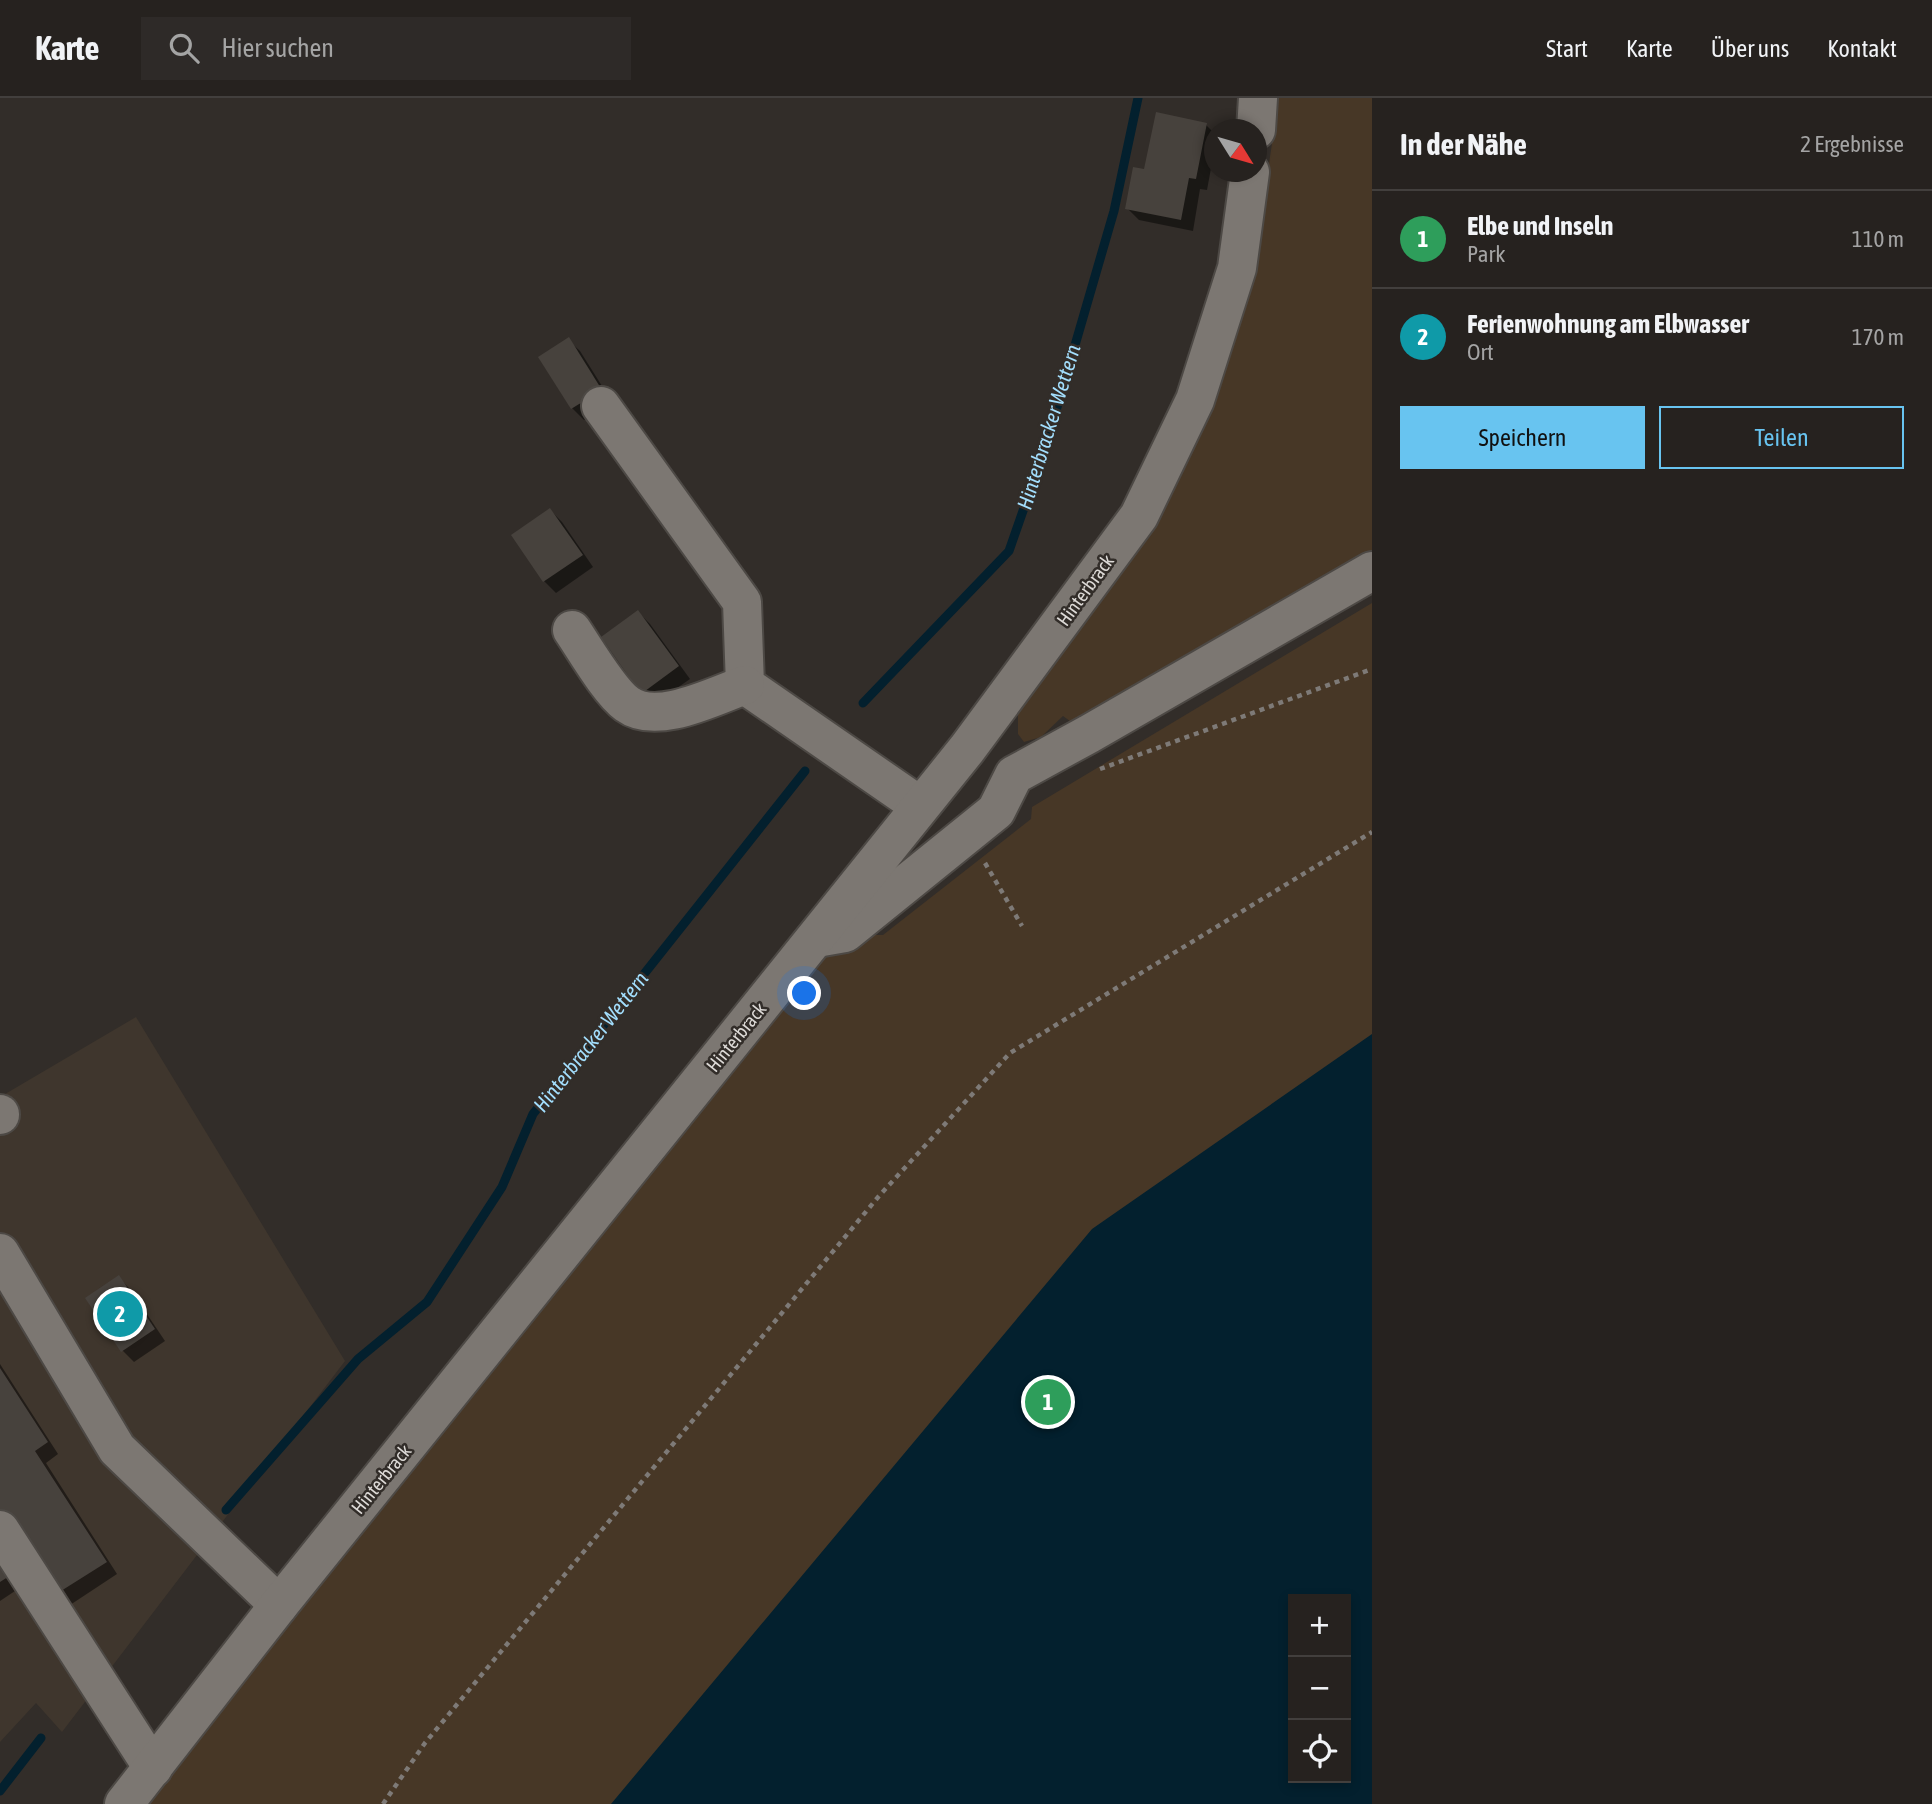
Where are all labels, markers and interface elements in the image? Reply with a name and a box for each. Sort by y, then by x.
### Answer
search box [141,17,631,80]
text: Karte [35,29,99,67]
icon: search [165,29,203,67]
text: Hier suchen [221,33,334,63]
text: Start [1546,35,1588,62]
text: Karte [1626,35,1673,62]
text: Über uns [1711,35,1789,62]
text: Kontakt [1827,35,1897,62]
north arrow [1204,119,1267,182]
text: In der Nähe [1400,127,1527,161]
text: 2 Ergebnisse [1800,131,1904,157]
text: Elbe und Inseln [1467,211,1613,241]
text: 1 [1418,226,1428,252]
text: 110 m [1852,226,1904,252]
text: Park [1467,241,1505,267]
text: Ferienwohnung am Elbwasser [1467,309,1749,339]
text: 2 [1418,324,1428,350]
text: 170 m [1852,324,1904,350]
text: Ort [1467,339,1494,365]
water label: Hinterbracker Wettern [1012,341,1085,512]
button: Speichern [1400,406,1645,469]
button: Teilen [1659,406,1904,469]
street label: Hinterbrack [1052,550,1119,630]
water label: Hinterbracker Wettern [528,967,652,1116]
your location [787,976,821,1010]
street label: Hinterbrack [701,997,771,1076]
pin: 2 [97,1288,143,1340]
pin: 1 [1025,1376,1071,1428]
street label: Hinterbrack [346,1439,416,1518]
map controls [1288,1594,1351,1783]
button: + [1288,1594,1351,1657]
button: − [1288,1657,1351,1720]
button: locate [1288,1720,1351,1783]

